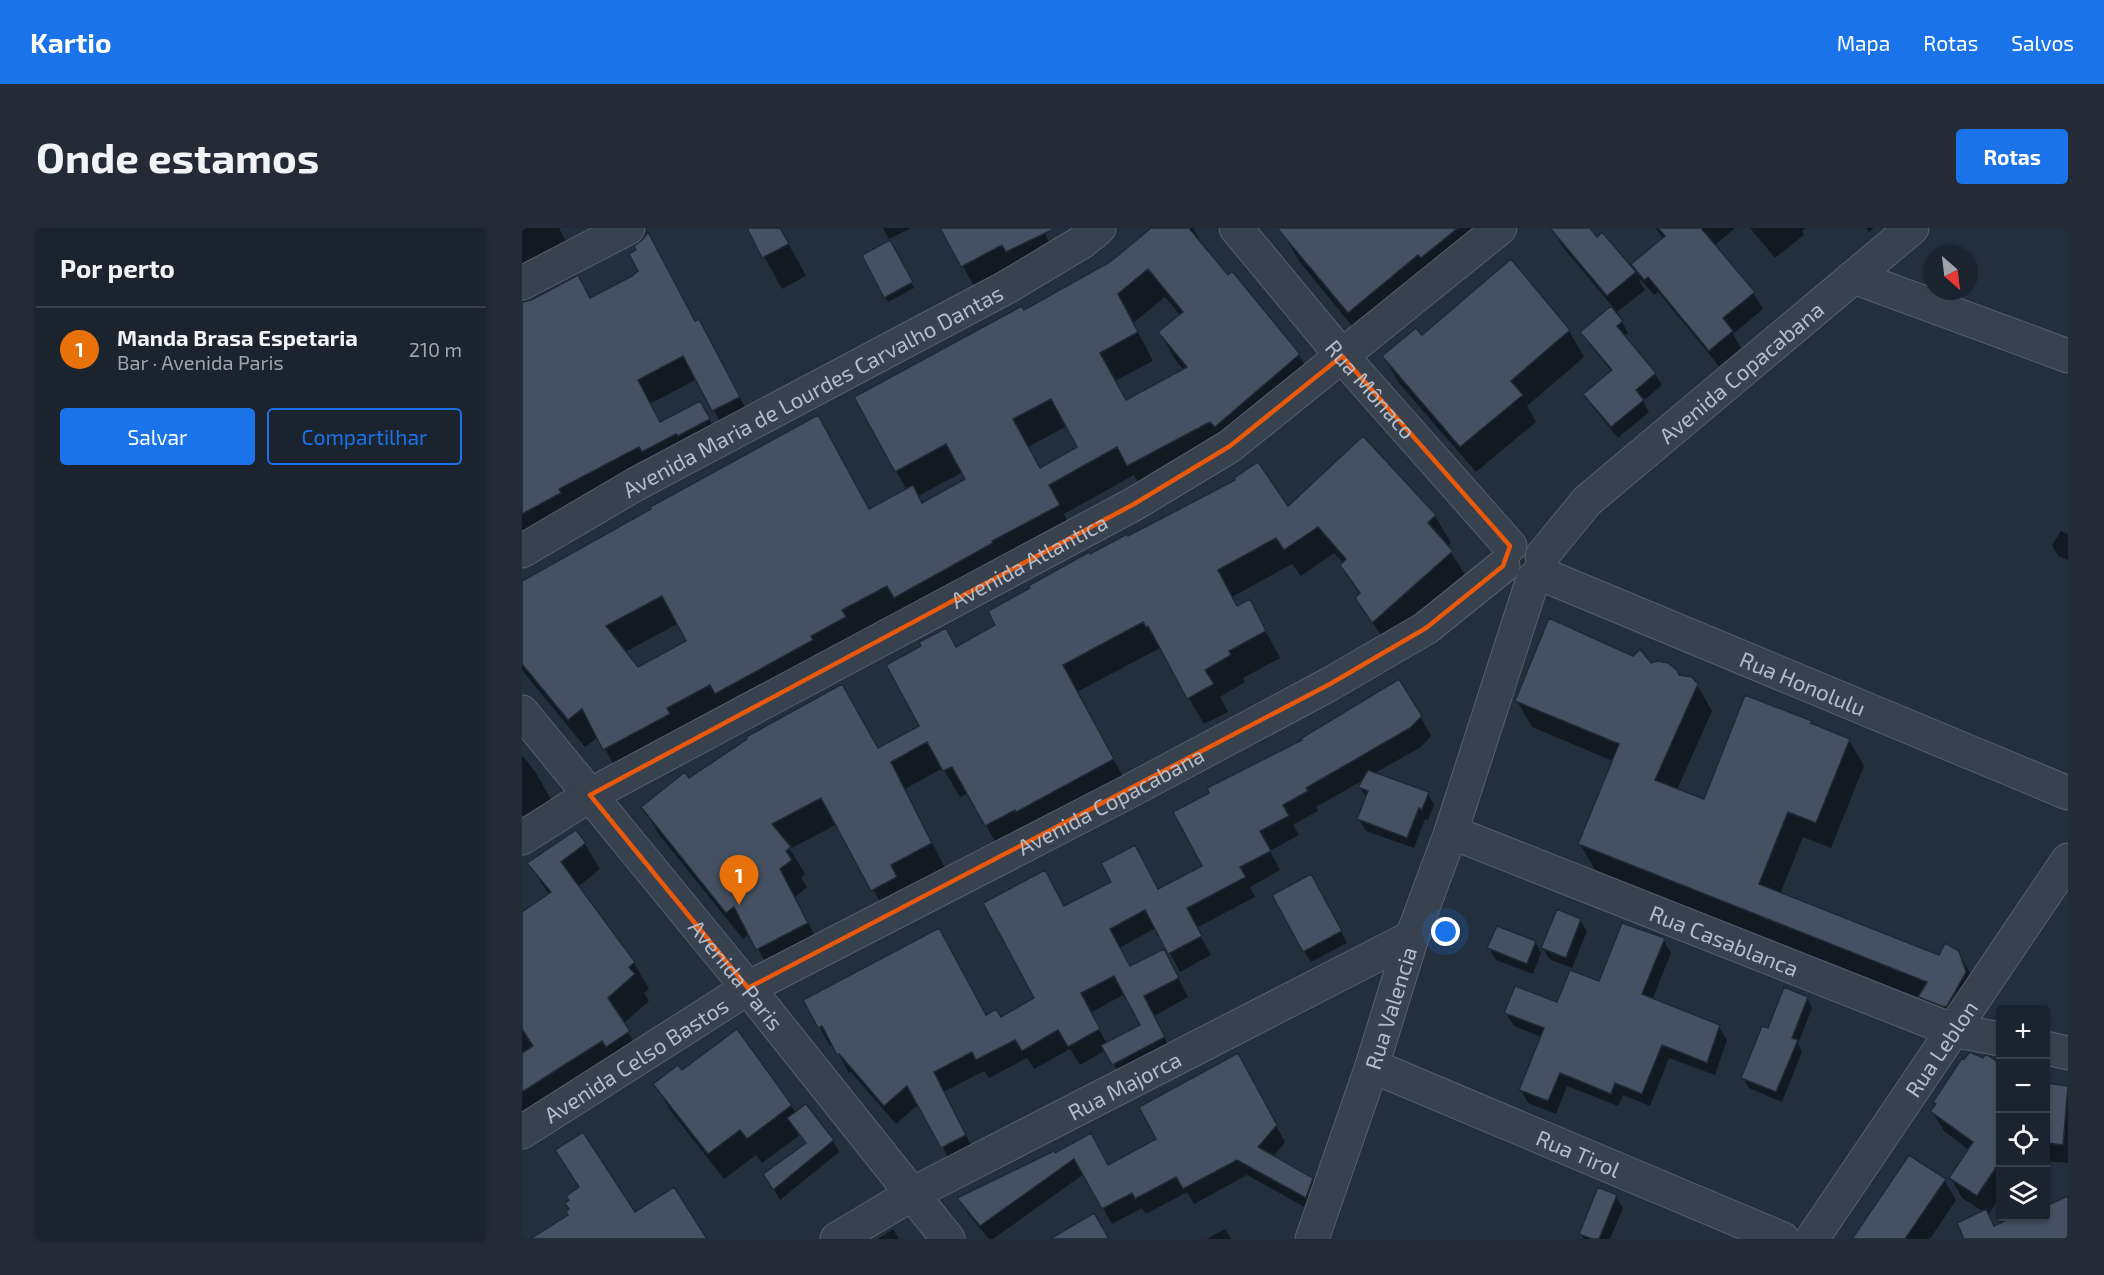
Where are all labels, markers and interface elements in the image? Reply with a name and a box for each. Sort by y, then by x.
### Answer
text: Kartio [30,25,111,59]
text: Mapa [1837,30,1890,55]
text: Rotas [1923,30,1978,55]
text: Salvos [2011,30,2074,55]
button: Rotas [1956,129,2068,184]
text: Onde estamos [36,131,319,181]
north arrow [1924,246,1978,300]
text: Por perto [60,252,175,283]
street label: Avenida Maria de Lourdes Carvalho Dantas [618,279,1007,502]
street label: Avenida Copacabana [1653,295,1828,448]
text: Manda Brasa Espetaria [117,324,358,350]
street label: Rua Mônaco [1321,334,1421,443]
text: 1 [75,337,84,361]
text: 210 m [409,337,462,361]
text: Bar · Avenida Paris [117,350,284,374]
button: Salvar [60,408,255,465]
button: Compartilhar [267,408,462,465]
street label: Avenida Atlantica [946,508,1112,613]
street label: Rua Honolulu [1736,645,1870,721]
street label: Avenida Copacabana [1013,741,1208,860]
pin: 1 [720,856,758,905]
street label: Rua Casablanca [1646,899,1803,981]
street label: Avenida Paris [684,914,789,1035]
your location [1431,917,1460,946]
street label: Rua Valencia [1359,943,1421,1072]
street label: Avenida Celso Bastos [539,991,733,1128]
street label: Rua Leblon [1899,995,1982,1102]
map controls [1996,1005,2050,1221]
button: + [1996,1005,2050,1059]
street label: Rua Majorca [1063,1045,1185,1125]
button: − [1996,1059,2050,1113]
button: locate [1996,1113,2050,1167]
street label: Rua Tirol [1533,1124,1625,1182]
button: layers [1996,1167,2050,1221]

